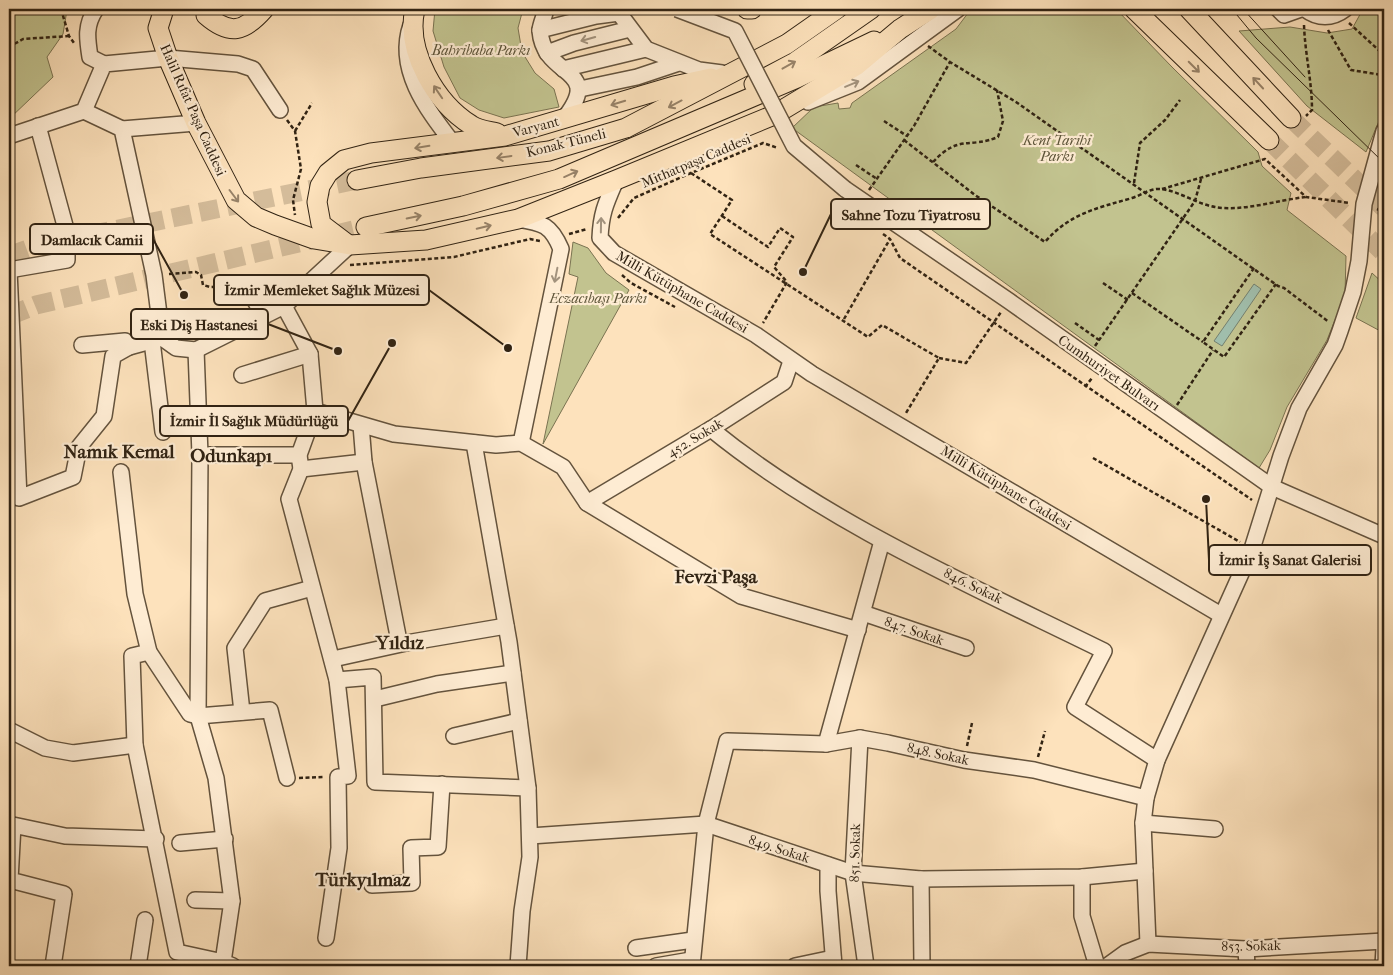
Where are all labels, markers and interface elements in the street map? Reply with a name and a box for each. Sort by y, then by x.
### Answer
one-way arrow [581,35,597,45]
street label: Halil Rıfat Paşa Caddesi [156,41,230,179]
park label: Bahribaba Parkı [431,42,530,59]
one-way arrow [782,60,797,70]
one-way arrow [1188,61,1201,73]
one-way arrow [1252,76,1264,89]
one-way arrow [844,79,859,88]
one-way arrow [432,85,443,99]
one-way arrow [611,99,627,109]
one-way arrow [667,99,682,109]
street label: Varyant [510,113,561,142]
street label: Konak Tüneli [524,125,608,161]
street label: Mithatpaşa Caddesi [639,130,753,192]
park label: Kent Tarihi Parkı [1022,132,1092,165]
one-way arrow [415,142,431,152]
one-way arrow [496,152,512,162]
one-way arrow [563,169,578,179]
one-way arrow [229,190,240,203]
callout: Sahne Tozu Tiyatrosu [831,199,990,229]
text: Sahne Tozu Tiyatrosu [841,206,981,224]
one-way arrow [406,212,422,221]
one-way arrow [596,217,606,234]
one-way arrow [476,222,492,231]
callout: Damlacık Camii [30,224,153,254]
text: Damlacık Camii [41,231,144,249]
street label: Milli Kütüphane Caddesi [613,247,751,337]
one-way arrow [551,267,560,283]
callout: İzmir Memleket Sağlık Müzesi [214,275,429,305]
text: İzmir Memleket Sağlık Müzesi [224,281,420,299]
park label: Eczacıbaşı Parkı [548,290,647,307]
callout: Eski Diş Hastanesi [131,309,268,339]
text: Eski Diş Hastanesi [140,316,258,335]
street label: Cumhuriyet Bulvarı [1055,331,1163,415]
callout: İzmir İl Sağlık Müdürlüğü [160,406,348,436]
text: İzmir İl Sağlık Müdürlüğü [170,412,339,430]
street label: 452. Sokak [664,414,727,461]
district label: Namık Kemal [64,441,175,463]
street label: Millî Kütüphane Caddesi [937,442,1075,534]
district label: Odunkapı [190,445,272,467]
callout: İzmir İş Sanat Galerisi [1209,545,1371,575]
text: İzmir İş Sanat Galerisi [1219,551,1362,570]
street label: 846. Sokak [941,564,1006,608]
district label: Fevzi Paşa [674,566,759,588]
street label: 847. Sokak [882,613,947,649]
district label: Yıldız [375,632,425,654]
street label: 848. Sokak [905,739,971,769]
street label: 851. Sokak [846,823,864,883]
street label: 849. Sokak [746,831,813,867]
district label: Türkyılmaz [315,869,411,891]
street label: 853. Sokak [1221,937,1282,955]

